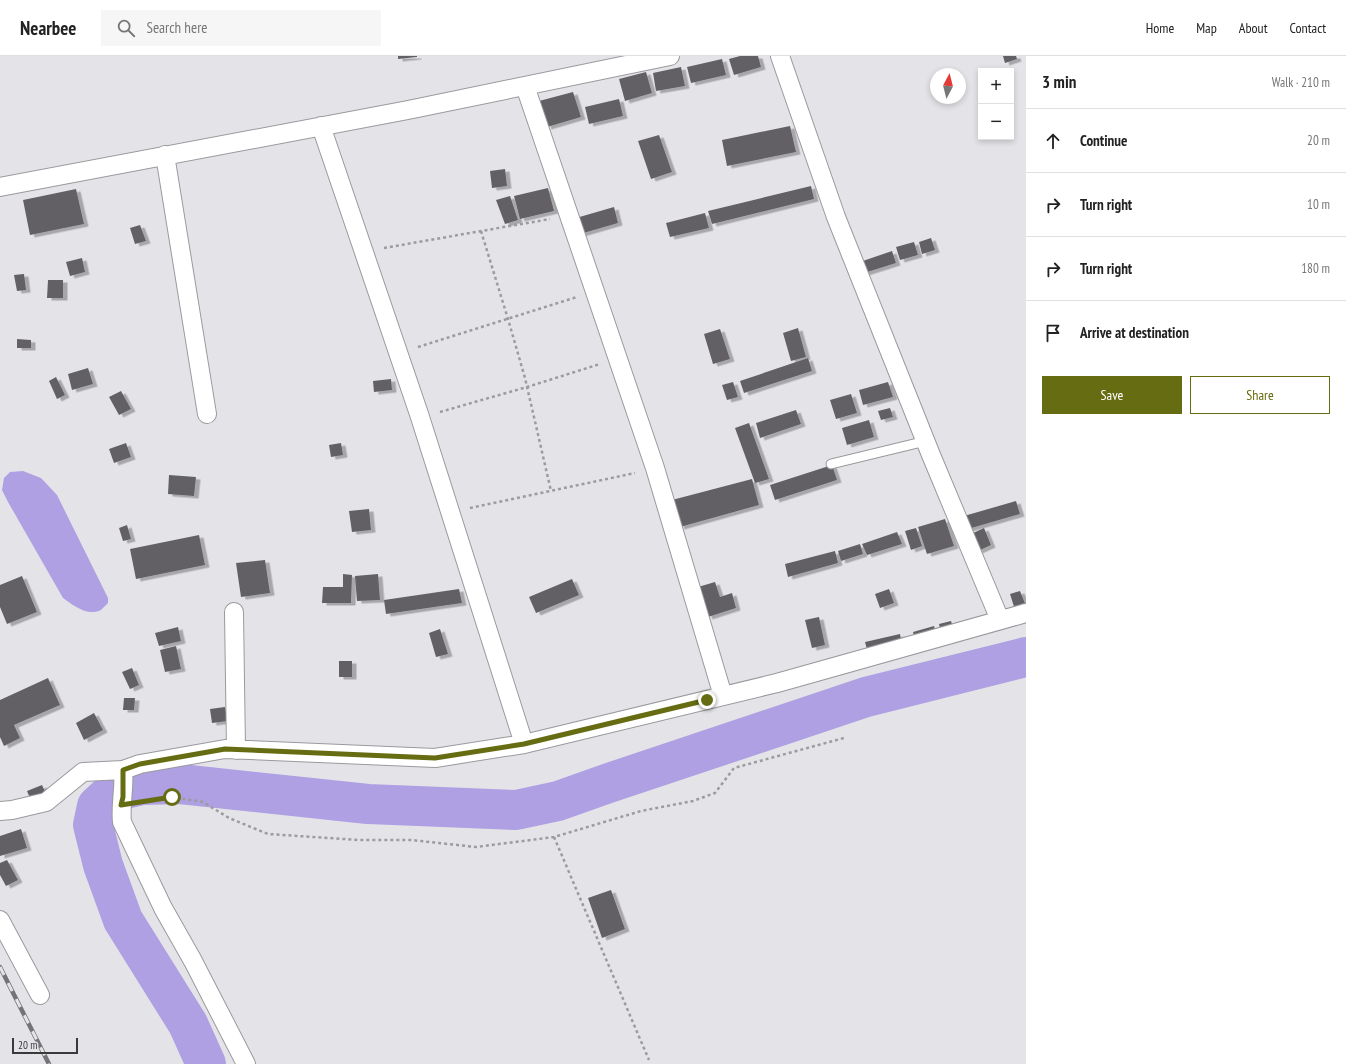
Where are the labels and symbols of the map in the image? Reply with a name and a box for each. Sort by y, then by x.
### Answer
north arrow [930,68,966,104]
route end [698,691,716,709]
route start [163,788,181,806]
scale bar [12,1036,78,1055]

